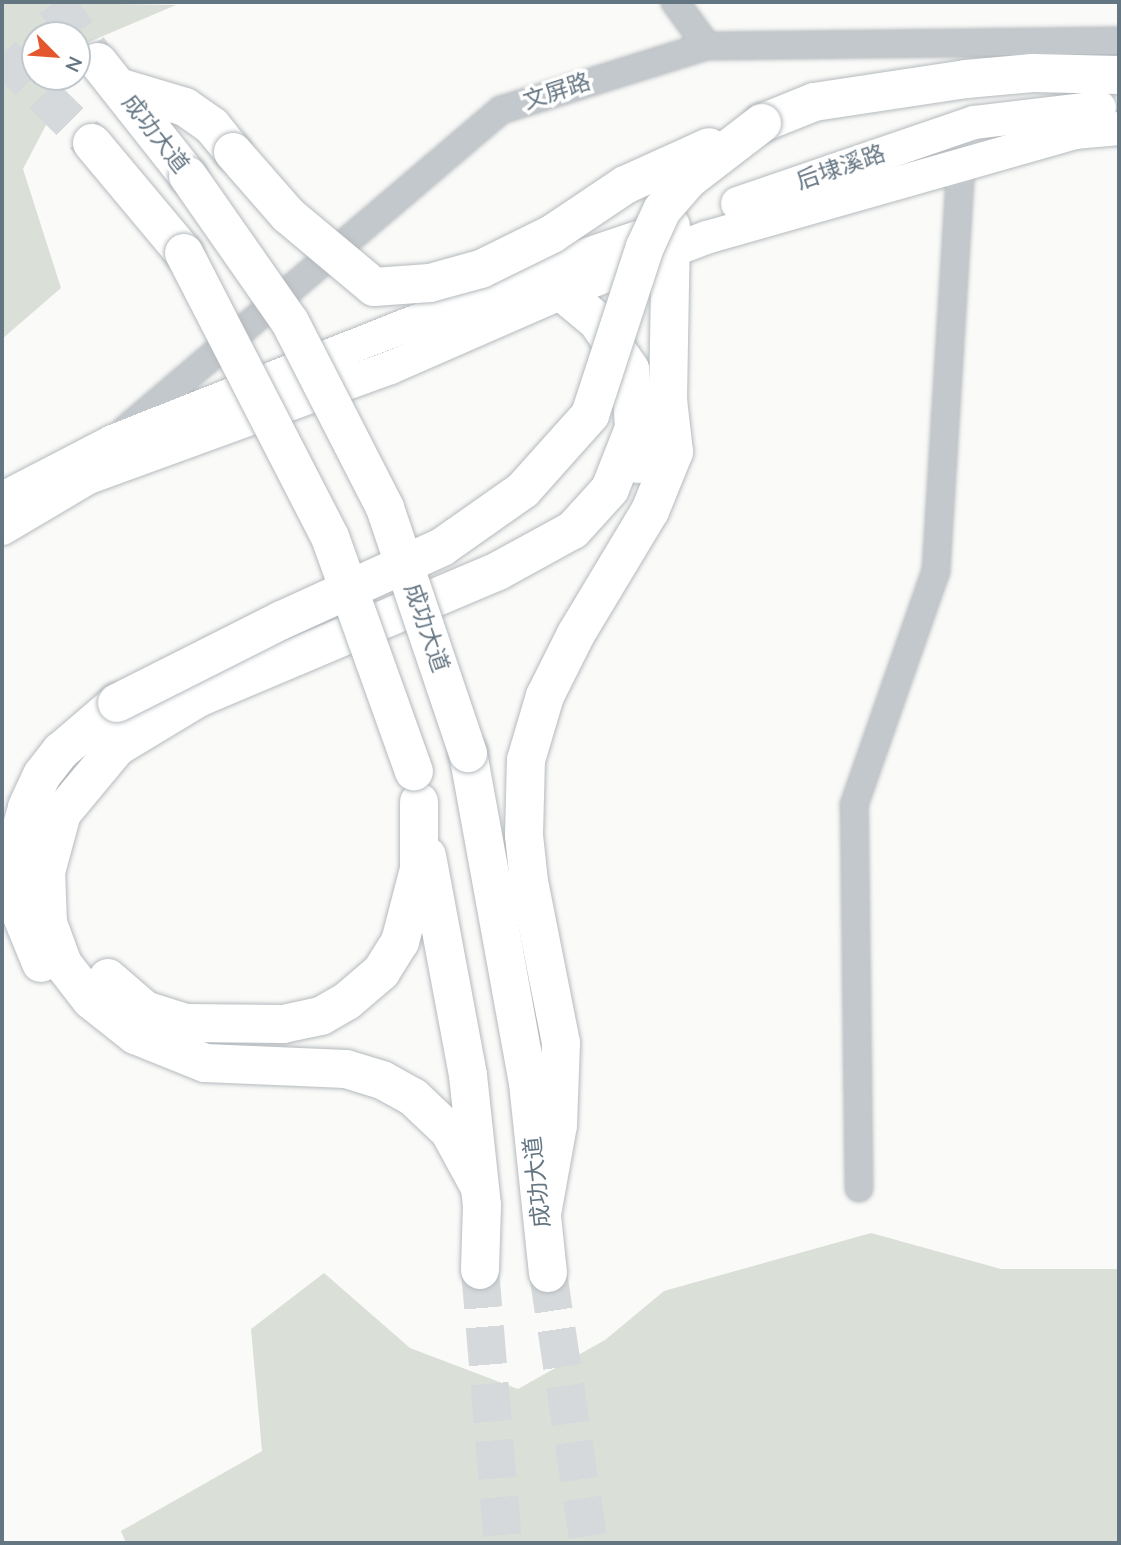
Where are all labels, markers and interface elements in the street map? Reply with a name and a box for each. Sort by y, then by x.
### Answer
north arrow [21,21,91,91]
text: N [58,52,88,76]
street label: 文屏路 [520,68,594,116]
street label: 成功大道 [116,89,194,179]
street label: 后埭溪路 [793,140,889,196]
street label: 成功大道 [398,580,454,676]
street label: 成功大道 [519,1135,557,1229]

